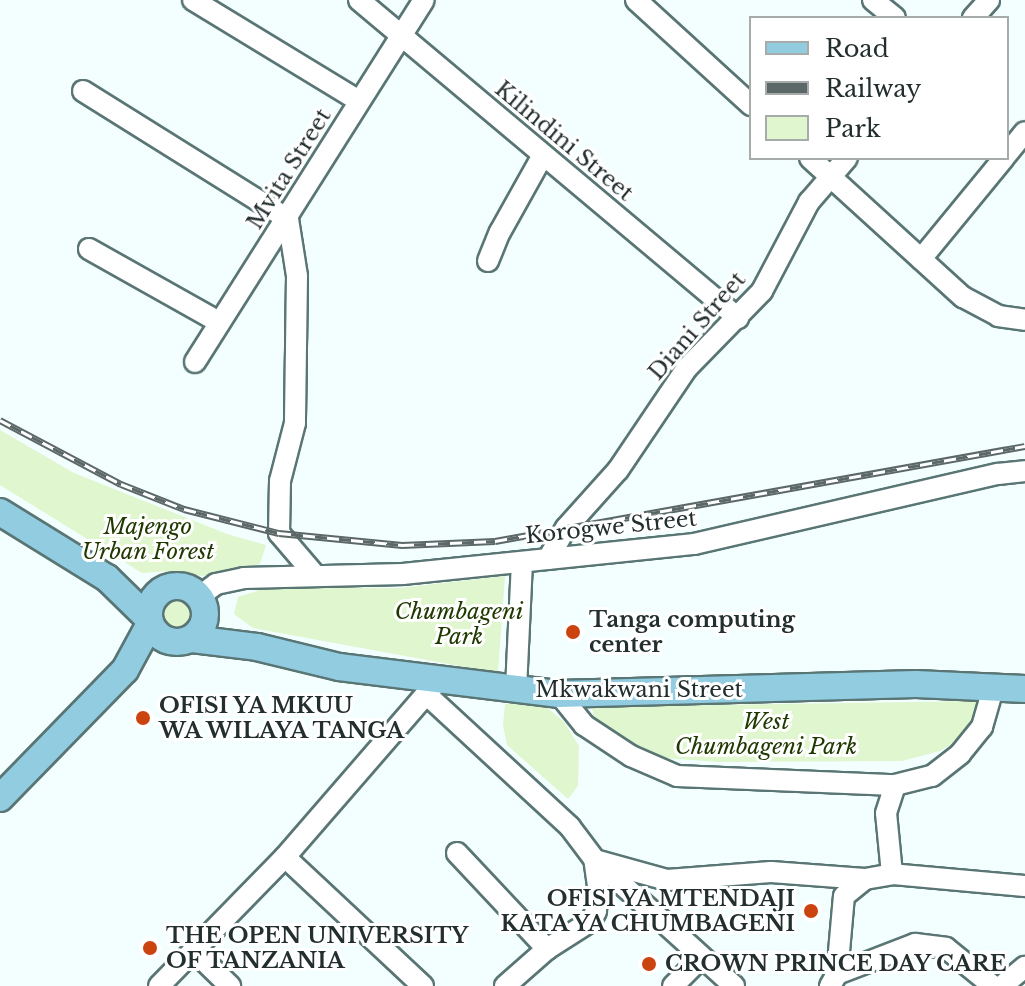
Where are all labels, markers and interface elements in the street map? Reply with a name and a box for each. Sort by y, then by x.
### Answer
legend [749,16,1009,160]
text: Road [825,34,889,63]
text: Railway [825,74,921,103]
street label: Kilindini Street [490,76,638,206]
street label: Mvita Street [241,104,337,234]
text: Park [825,114,881,143]
street label: Diani Street [643,267,751,385]
street label: Korogwe Street [524,505,698,549]
park label: Majengo Urban Forest [81,513,215,564]
park label: Chumbageni Park [395,598,523,650]
place label: Tanga computing center [589,606,795,658]
marker: Tanga computing center [564,623,582,641]
street label: Mkwakwani Street [535,677,743,703]
place label: OFISI YA MKUU WA WILAYA TANGA [159,692,407,744]
park label: West Chumbageni Park [675,708,857,760]
marker: OFISI YA MKUU WA WILAYA TANGA [134,709,152,727]
place label: OFISI YA MTENDAJI KATA YA CHUMBAGENI [498,885,795,936]
marker: OFISI YA MTENDAJI KATA YA CHUMBAGENI [802,902,820,920]
place label: THE OPEN UNIVERSITY OF TANZANIA [166,922,468,974]
marker: THE OPEN UNIVERSITY OF TANZANIA [141,939,159,957]
place label: CROWN PRINCE DAY CARE [665,951,1007,977]
marker: CROWN PRINCE DAY CARE [640,955,658,973]

